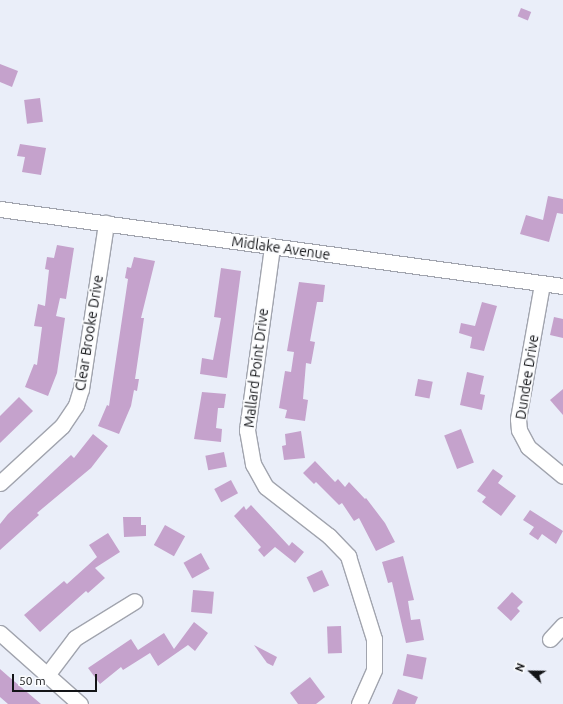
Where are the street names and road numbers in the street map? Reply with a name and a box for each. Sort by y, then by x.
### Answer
street label: Midlake Avenue [231,233,331,263]
street label: Clear Brooke Drive [72,274,106,392]
street label: Mallard Point Drive [240,307,272,429]
street label: Dundee Drive [512,333,542,421]

